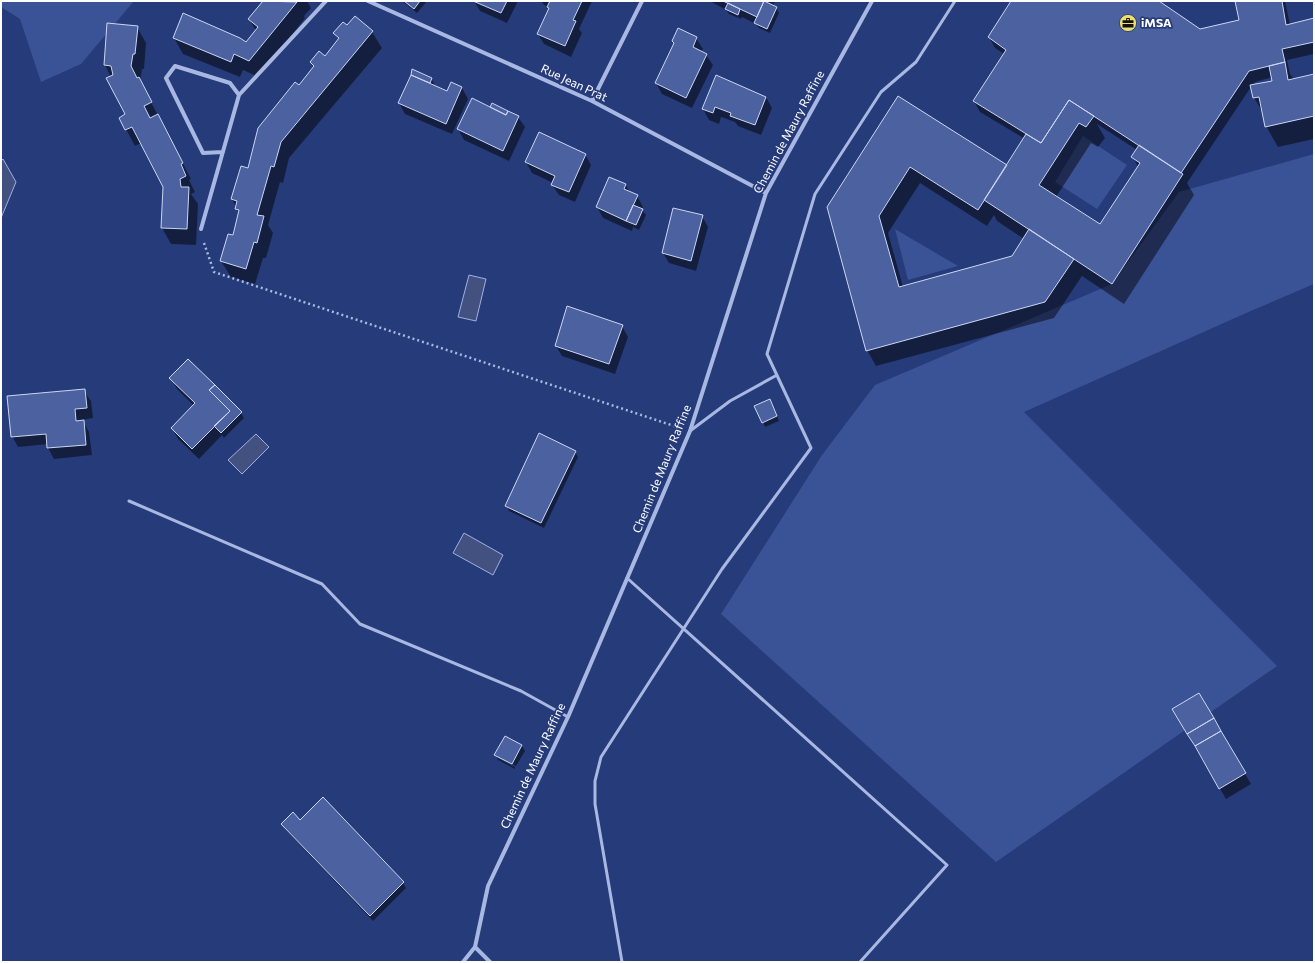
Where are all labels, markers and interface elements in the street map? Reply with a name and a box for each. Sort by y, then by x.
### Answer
office icon: iMSA [1118,13,1138,33]
place label: iMSA [1141,15,1172,29]
street label: Rue Jean Prat [538,61,610,105]
street label: Chemin de Maury Raffine [750,68,826,195]
street label: Chemin de Maury Raffine [629,402,693,535]
street label: Chemin de Maury Raffine [497,700,567,831]

